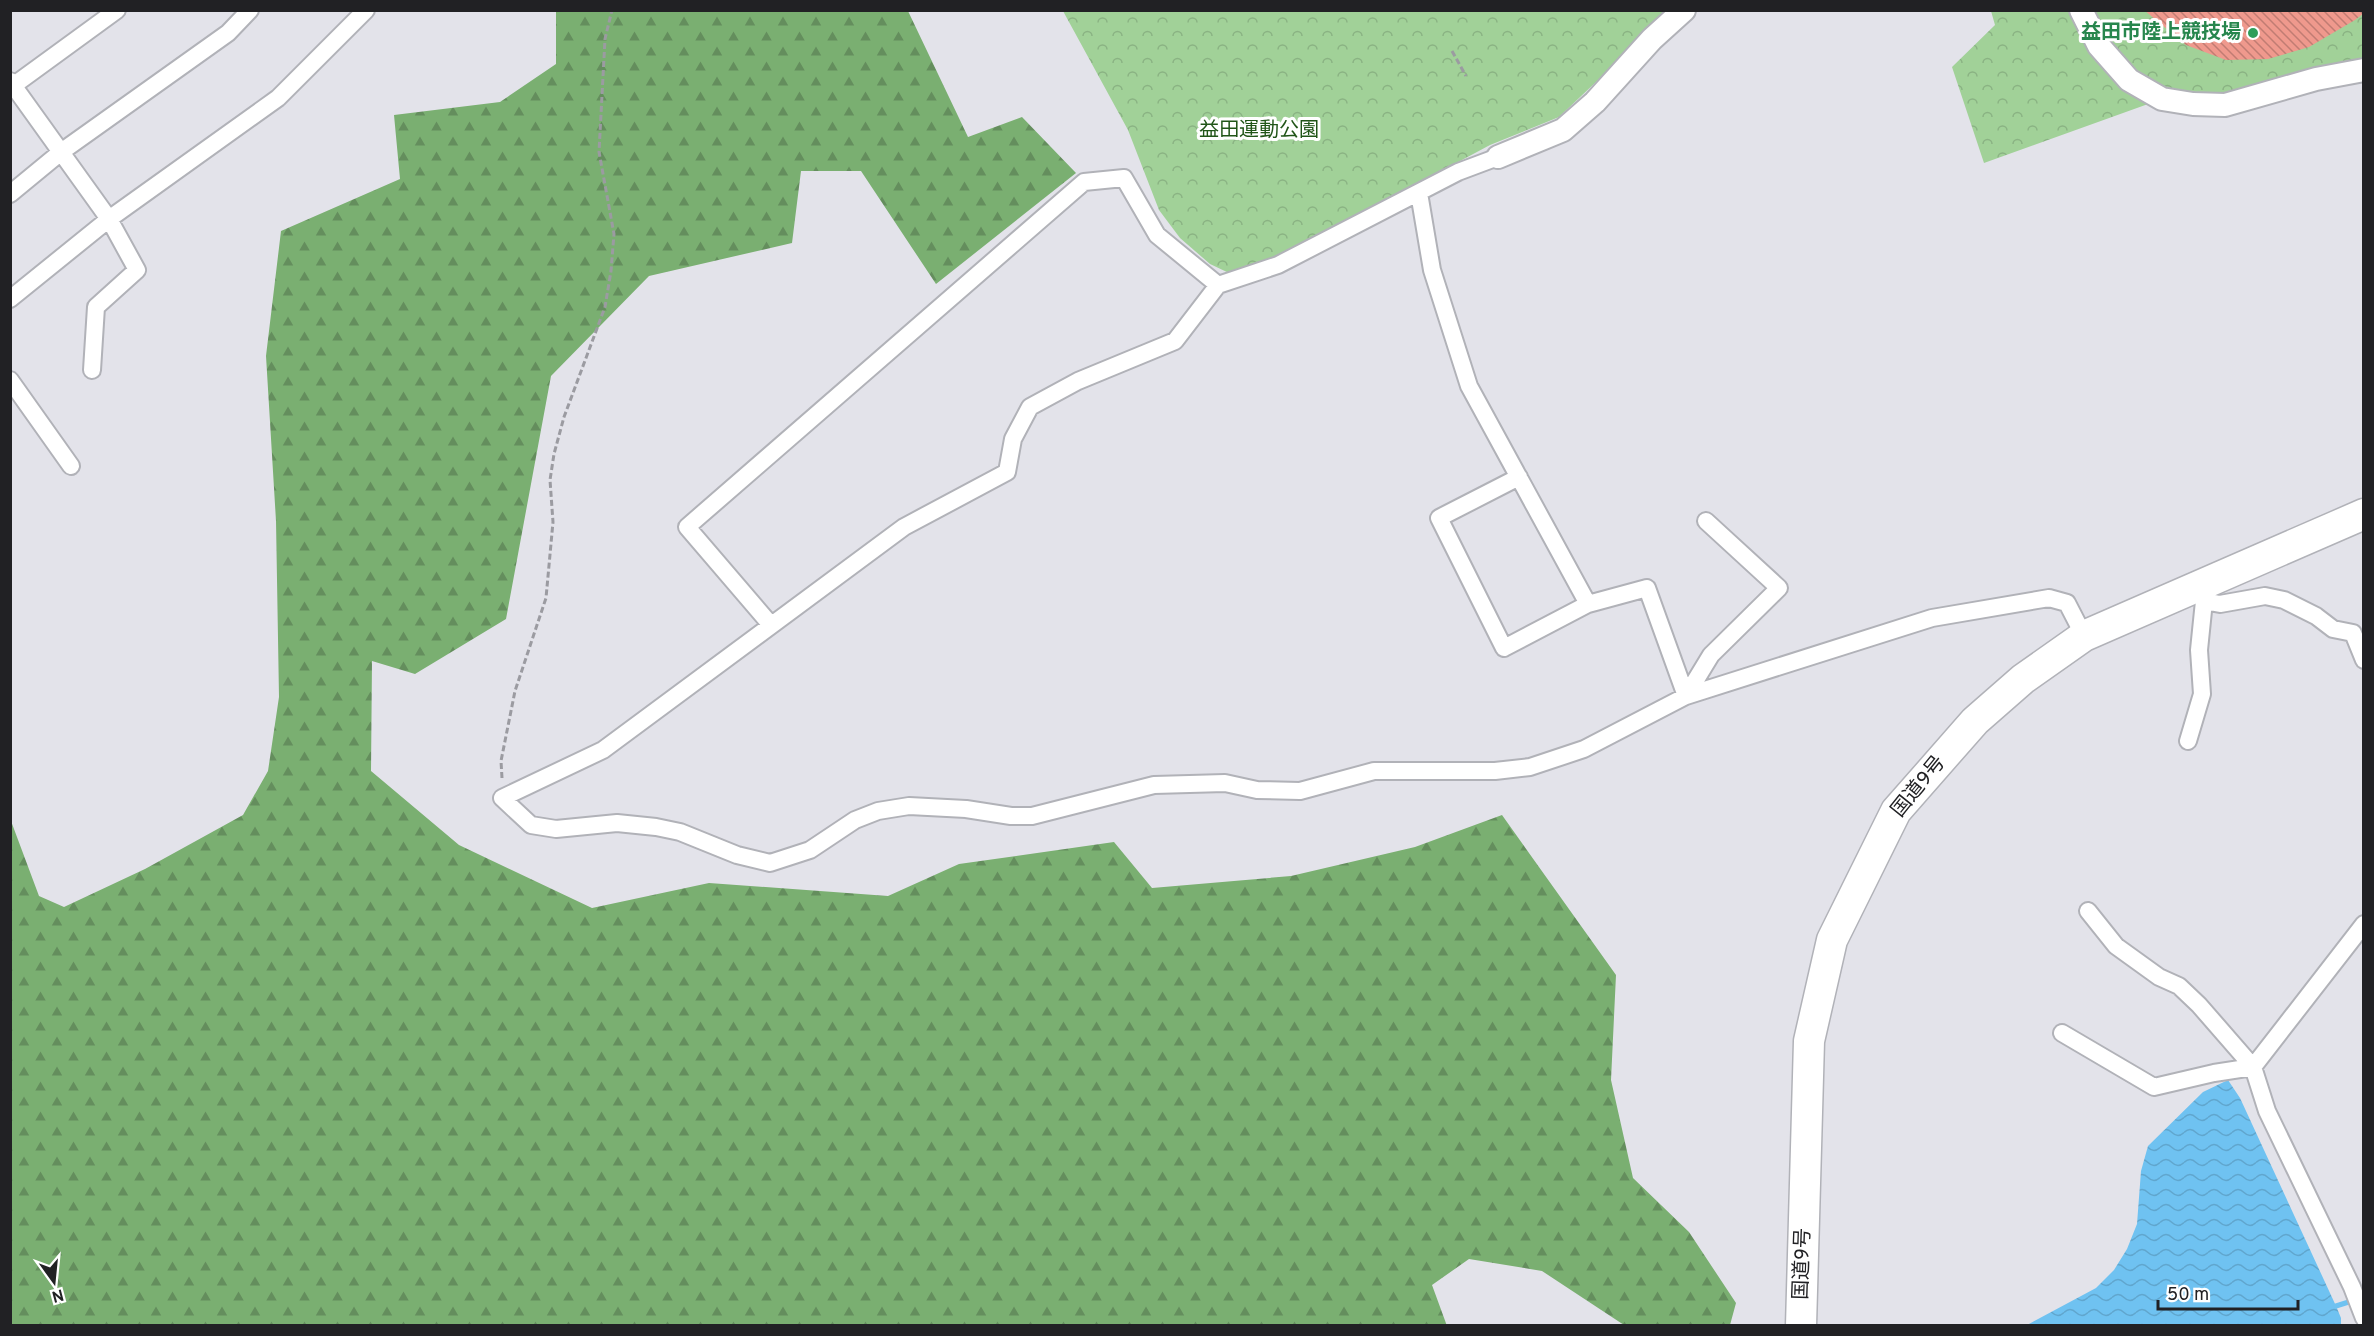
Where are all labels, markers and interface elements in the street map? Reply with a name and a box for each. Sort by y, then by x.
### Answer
place label: 益田市陸上競技場 [2081,20,2241,46]
marker: 益田市陸上競技場 [2246,26,2260,40]
park label: 益田運動公園 [1199,118,1319,144]
street label: 国道9号 [1886,751,1952,823]
street label: 国道9号 [1789,1228,1817,1300]
north arrow [24,1252,84,1312]
scale bar [2158,1273,2298,1311]
text: N [49,1283,66,1306]
text: 50 m [2167,1284,2209,1307]

